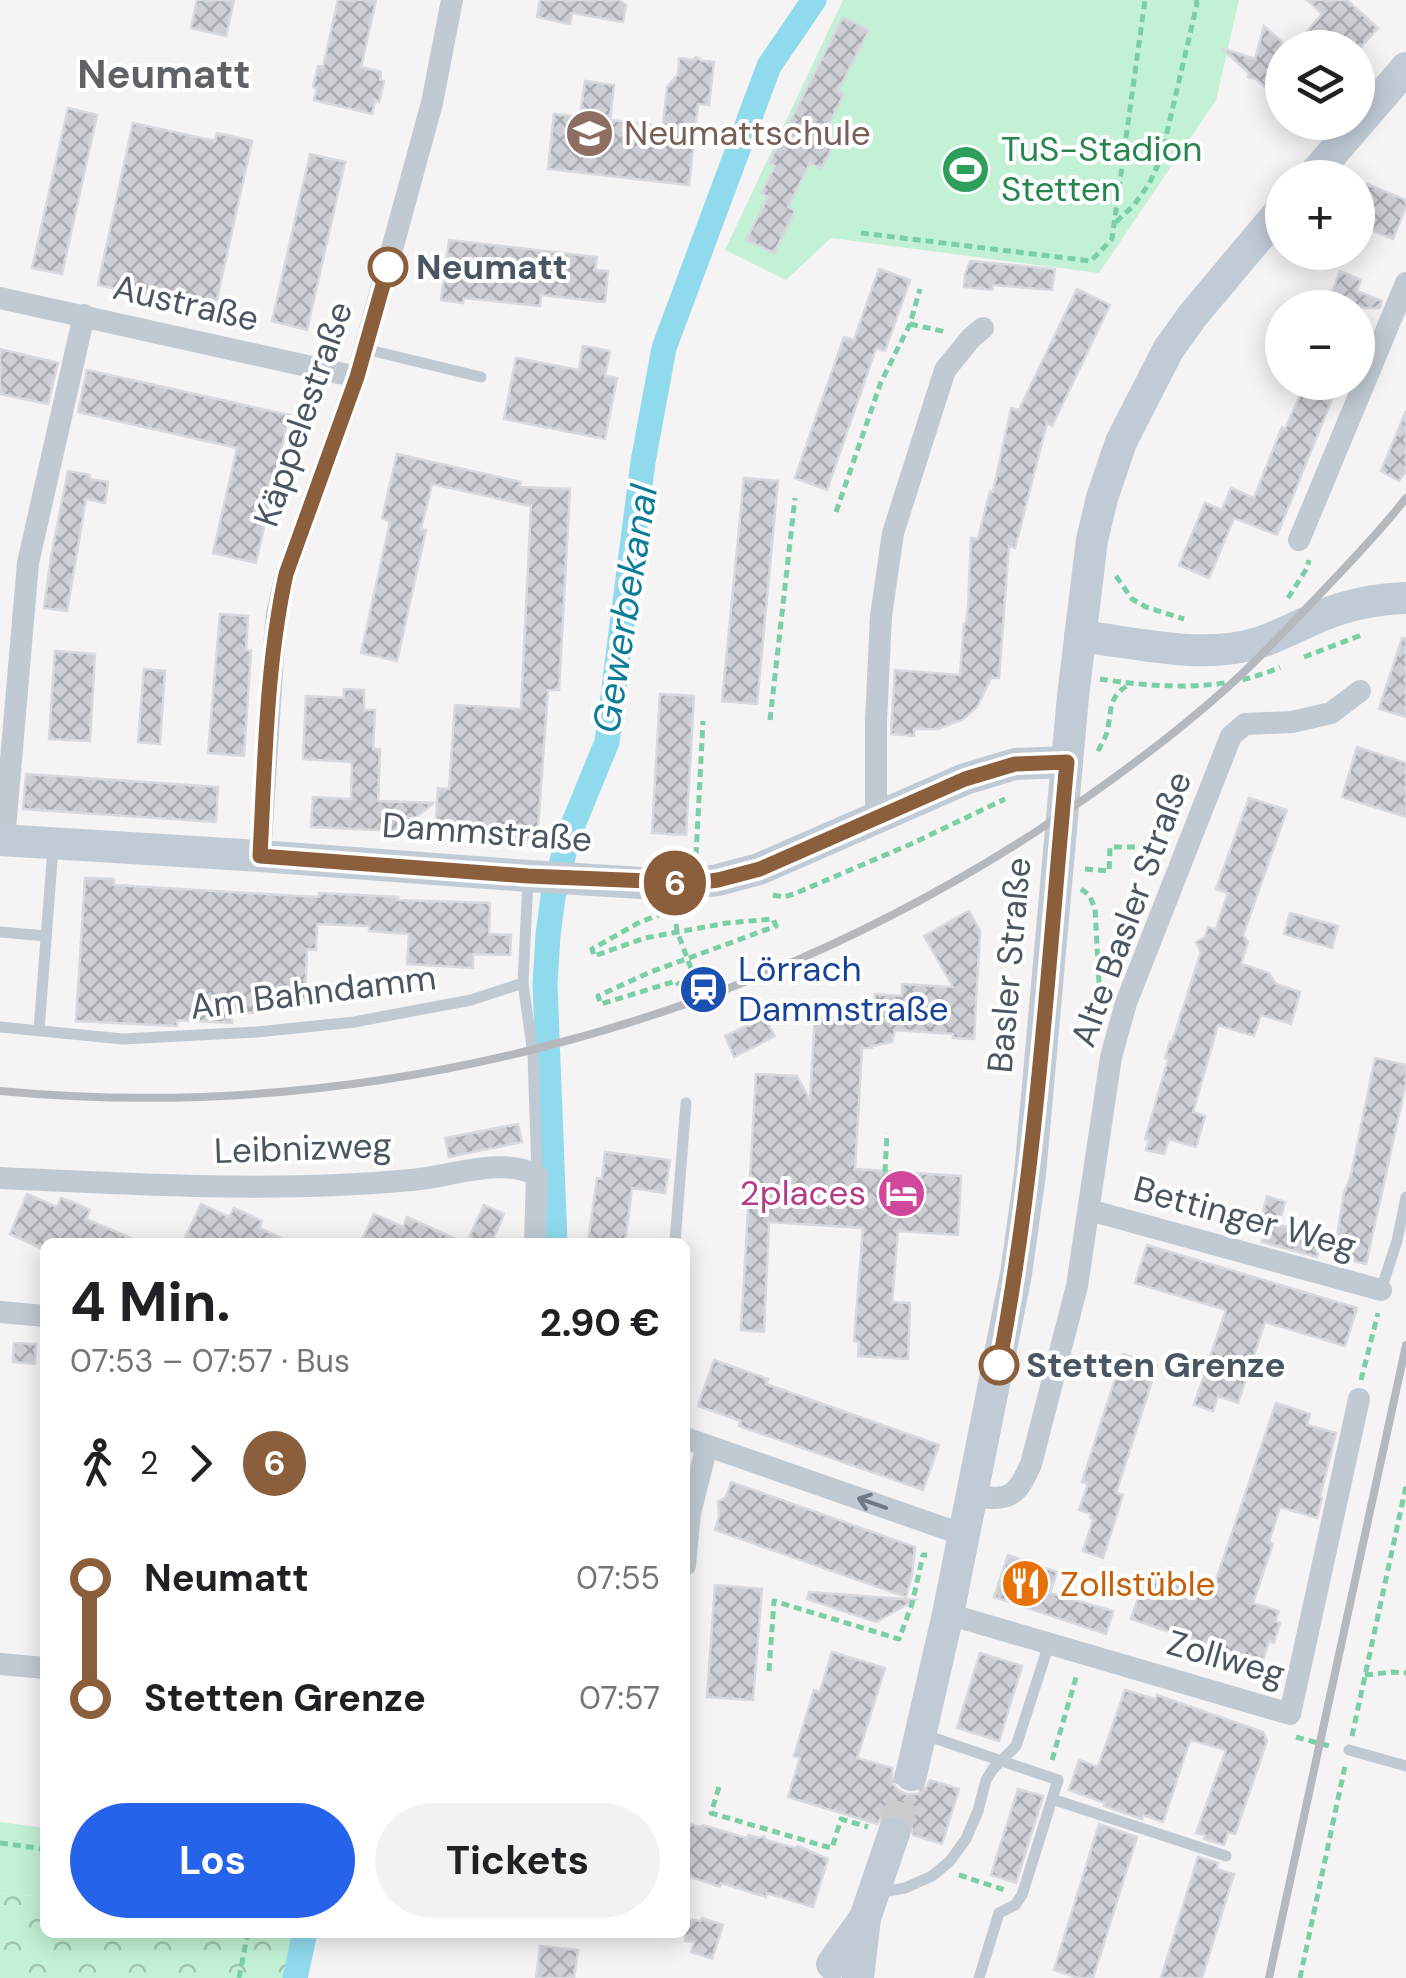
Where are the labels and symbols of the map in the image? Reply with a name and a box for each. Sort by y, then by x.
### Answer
district label: Neumatt [77,48,251,100]
school or university icon: Neumattschule [563,107,615,159]
place label: Neumattschule [624,110,871,156]
place label: TuS-Stadion Stetten [1001,126,1202,212]
sports icon: TuS-Stadion Stetten [940,143,992,195]
place label: Neumatt [416,244,568,290]
marker: Neumatt [369,248,407,286]
street label: Austraße [109,264,263,342]
street label: Käppelestraße [243,295,363,533]
water label: Gewerbekanal [581,481,669,737]
street label: Alte Basler Straße [1060,765,1202,1053]
street label: Dammstraße [380,802,594,862]
line badge: 6 [642,850,708,916]
street label: Basler Straße [977,855,1041,1075]
place label: Lörrach Dammstraße [738,946,949,1032]
street label: Am Bahndamm [187,954,439,1030]
station icon: Lörrach Dammstraße [677,963,729,1015]
street label: Leibnizweg [213,1122,393,1174]
street label: Bettinger Weg [1129,1165,1361,1269]
hotel icon: 2places [875,1167,927,1219]
place label: 2places [740,1170,866,1216]
place label: Stetten Grenze [1026,1342,1286,1388]
marker: Stetten Grenze [980,1346,1018,1384]
one-way arrow [858,1493,889,1511]
restaurant icon: Zollstüble [999,1558,1051,1610]
place label: Zollstüble [1060,1561,1215,1607]
street label: Zollweg [1162,1619,1290,1697]

